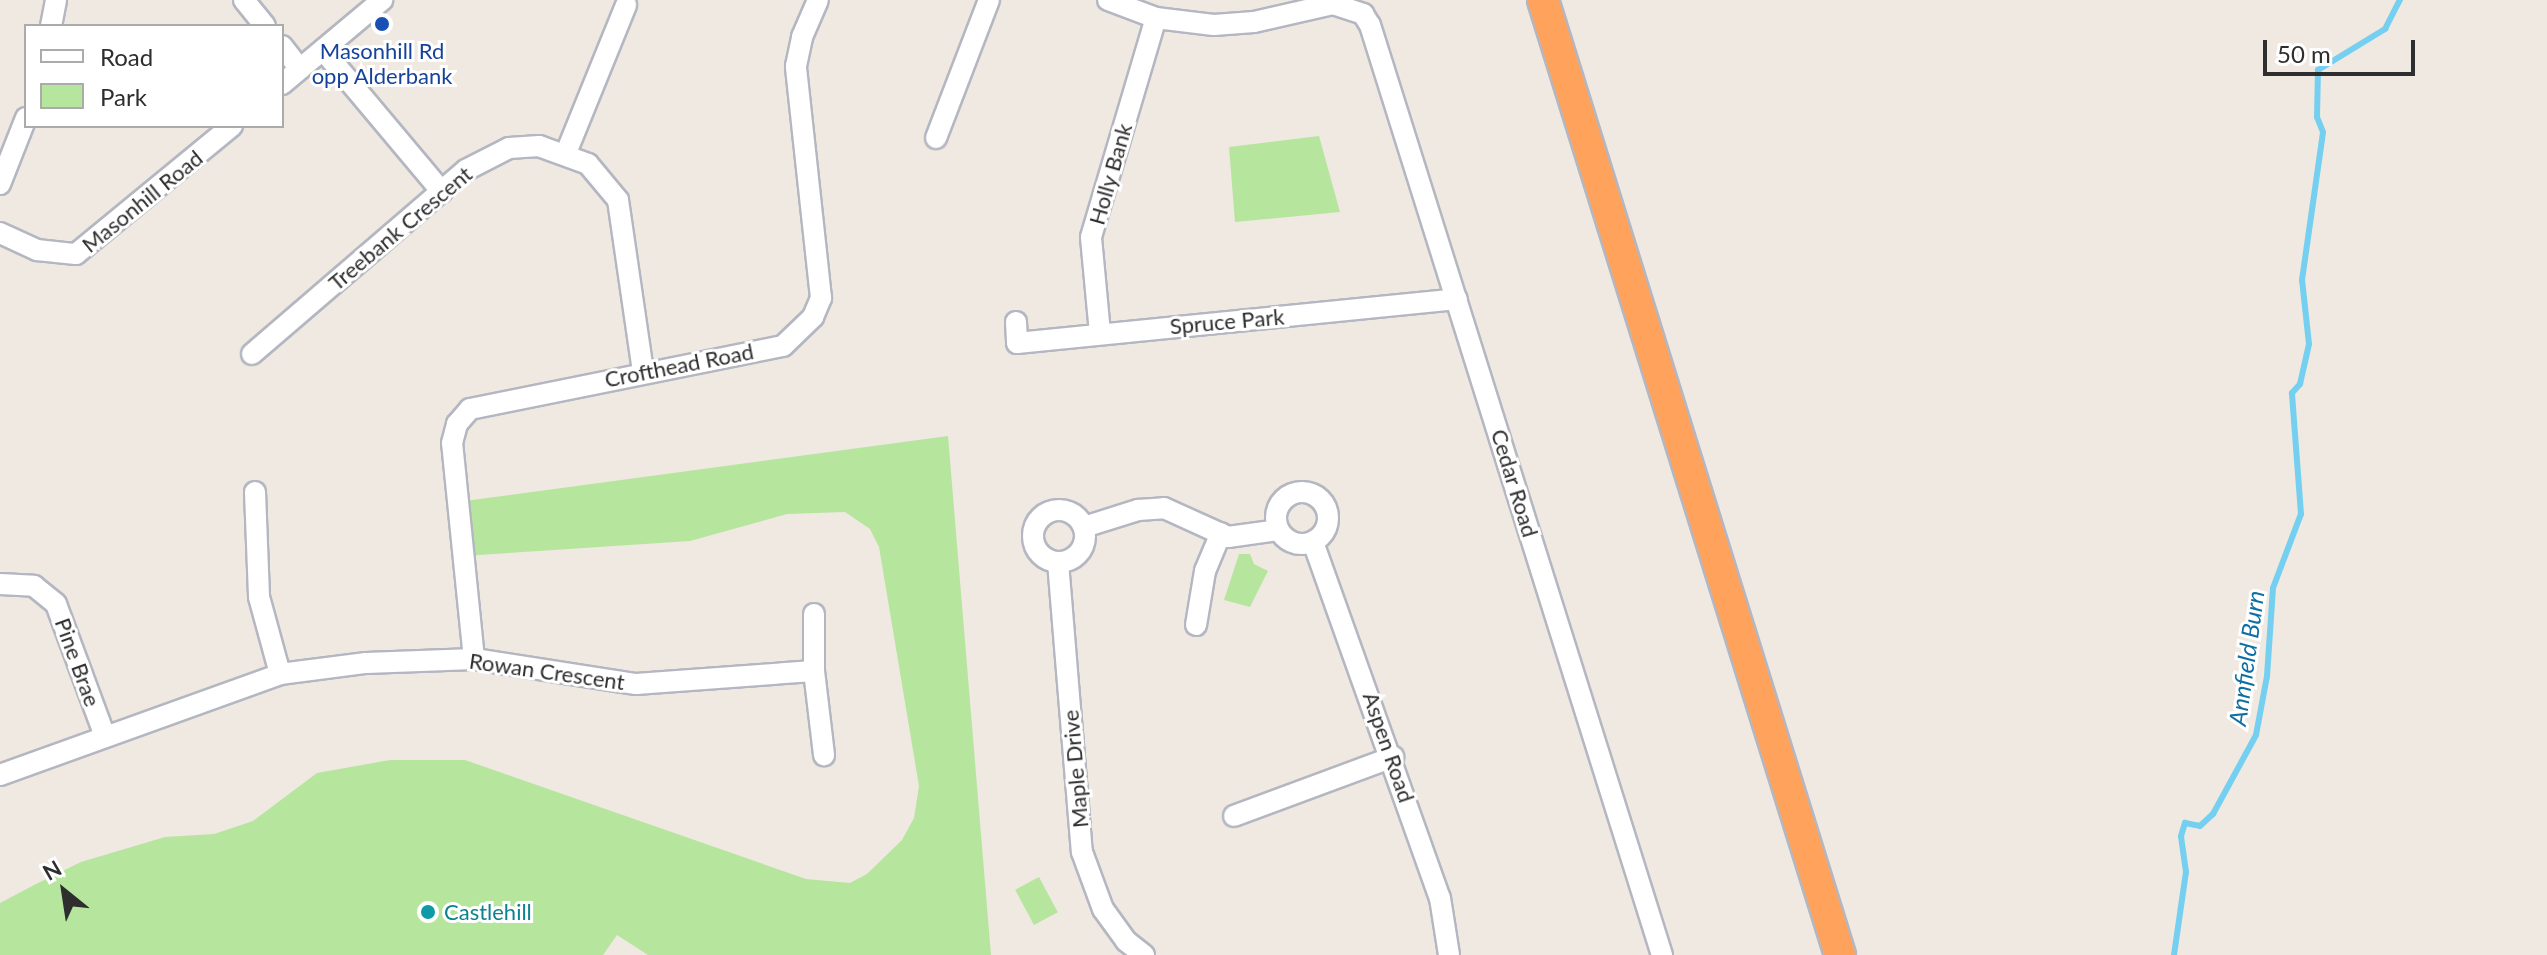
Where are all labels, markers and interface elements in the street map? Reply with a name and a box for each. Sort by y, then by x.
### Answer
marker: Masonhill Rd opp Alderbank [373,15,391,33]
legend [24,24,284,128]
scale bar [2267,24,2419,74]
place label: Masonhill Rd opp Alderbank [311,37,453,88]
text: 50 m [2277,39,2331,68]
text: Road [100,42,153,71]
text: Park [100,82,147,111]
street label: Holly Bank [1083,120,1137,228]
street label: Masonhill Road [76,144,208,258]
street label: Treebank Crescent [323,160,477,296]
street label: Spruce Park [1169,303,1285,339]
street label: Crofthead Road [602,338,756,392]
street label: Cedar Road [1486,426,1544,540]
water label: Annfield Burn [2222,589,2270,727]
street label: Pine Brae [50,614,106,710]
street label: Rowan Crescent [468,647,626,695]
street label: Aspen Road [1358,688,1420,806]
street label: Maple Drive [1057,709,1093,829]
north arrow [24,851,104,931]
text: N [38,854,66,886]
place label: Castlehill [444,899,532,925]
marker: Castlehill [419,903,437,921]

